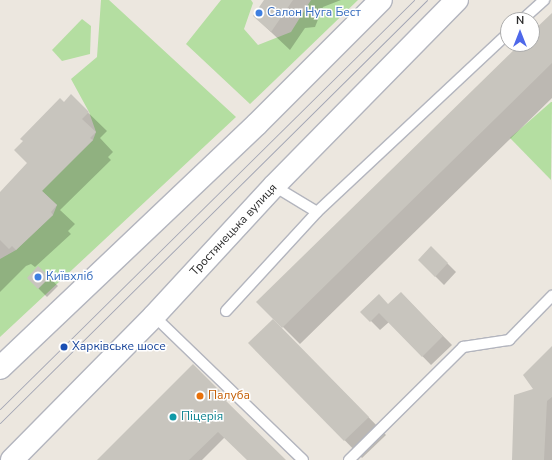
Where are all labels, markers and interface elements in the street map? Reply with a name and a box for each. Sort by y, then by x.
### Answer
place label: Салон Нуга Бест [267,6,361,20]
marker: Салон Нуга Бест [254,8,264,18]
north arrow [500,12,540,52]
text: N [516,13,524,28]
street label: Тростянецька вулиця [188,181,280,279]
place label: Київхліб [46,270,93,284]
marker: Київхліб [33,272,43,282]
place label: Харківське шосе [72,340,166,354]
marker: Харківське шосе [59,342,69,352]
place label: Палуба [208,389,250,403]
marker: Палуба [195,391,205,401]
place label: Піцерія [181,410,223,424]
marker: Піцерія [168,412,178,422]

